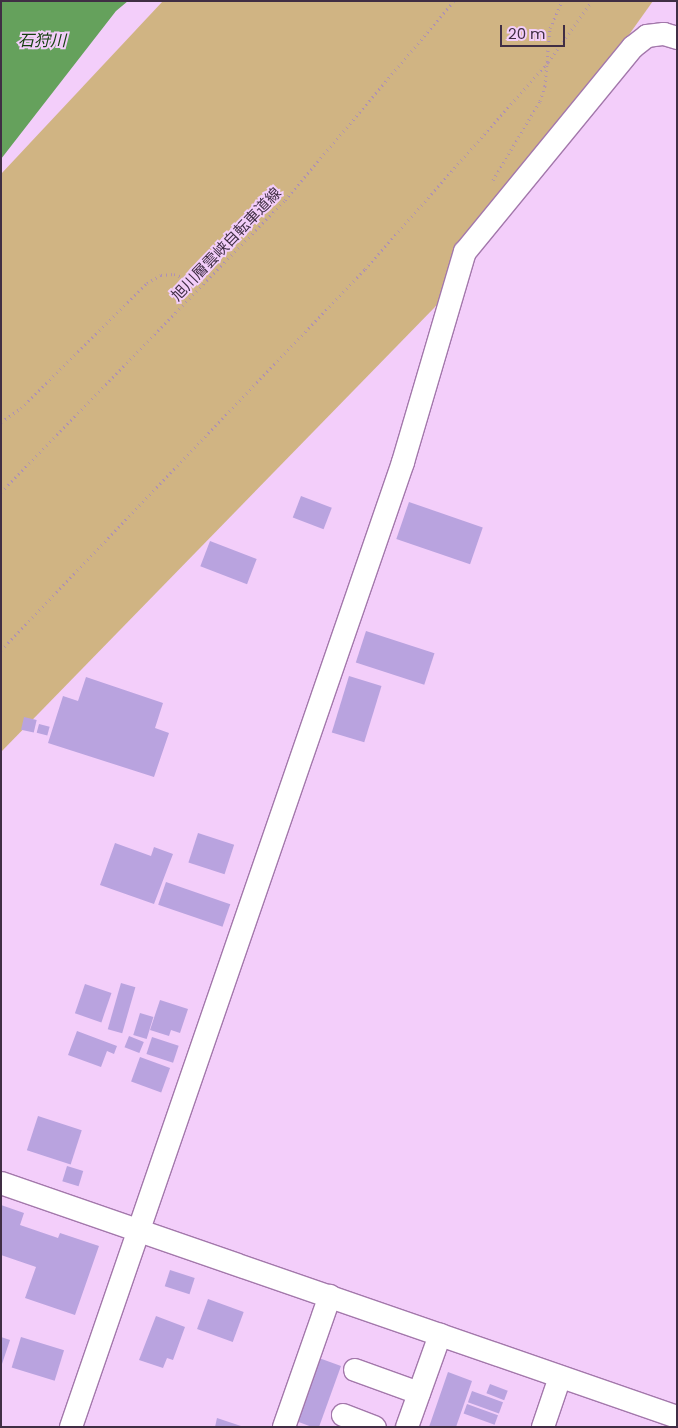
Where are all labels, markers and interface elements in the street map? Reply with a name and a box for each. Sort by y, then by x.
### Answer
scale bar [503,15,568,47]
text: 20 m [508,23,546,44]
water label: 石狩川 [18,31,66,51]
street label: 旭川層雲峡自転車道線 [167,184,285,304]

